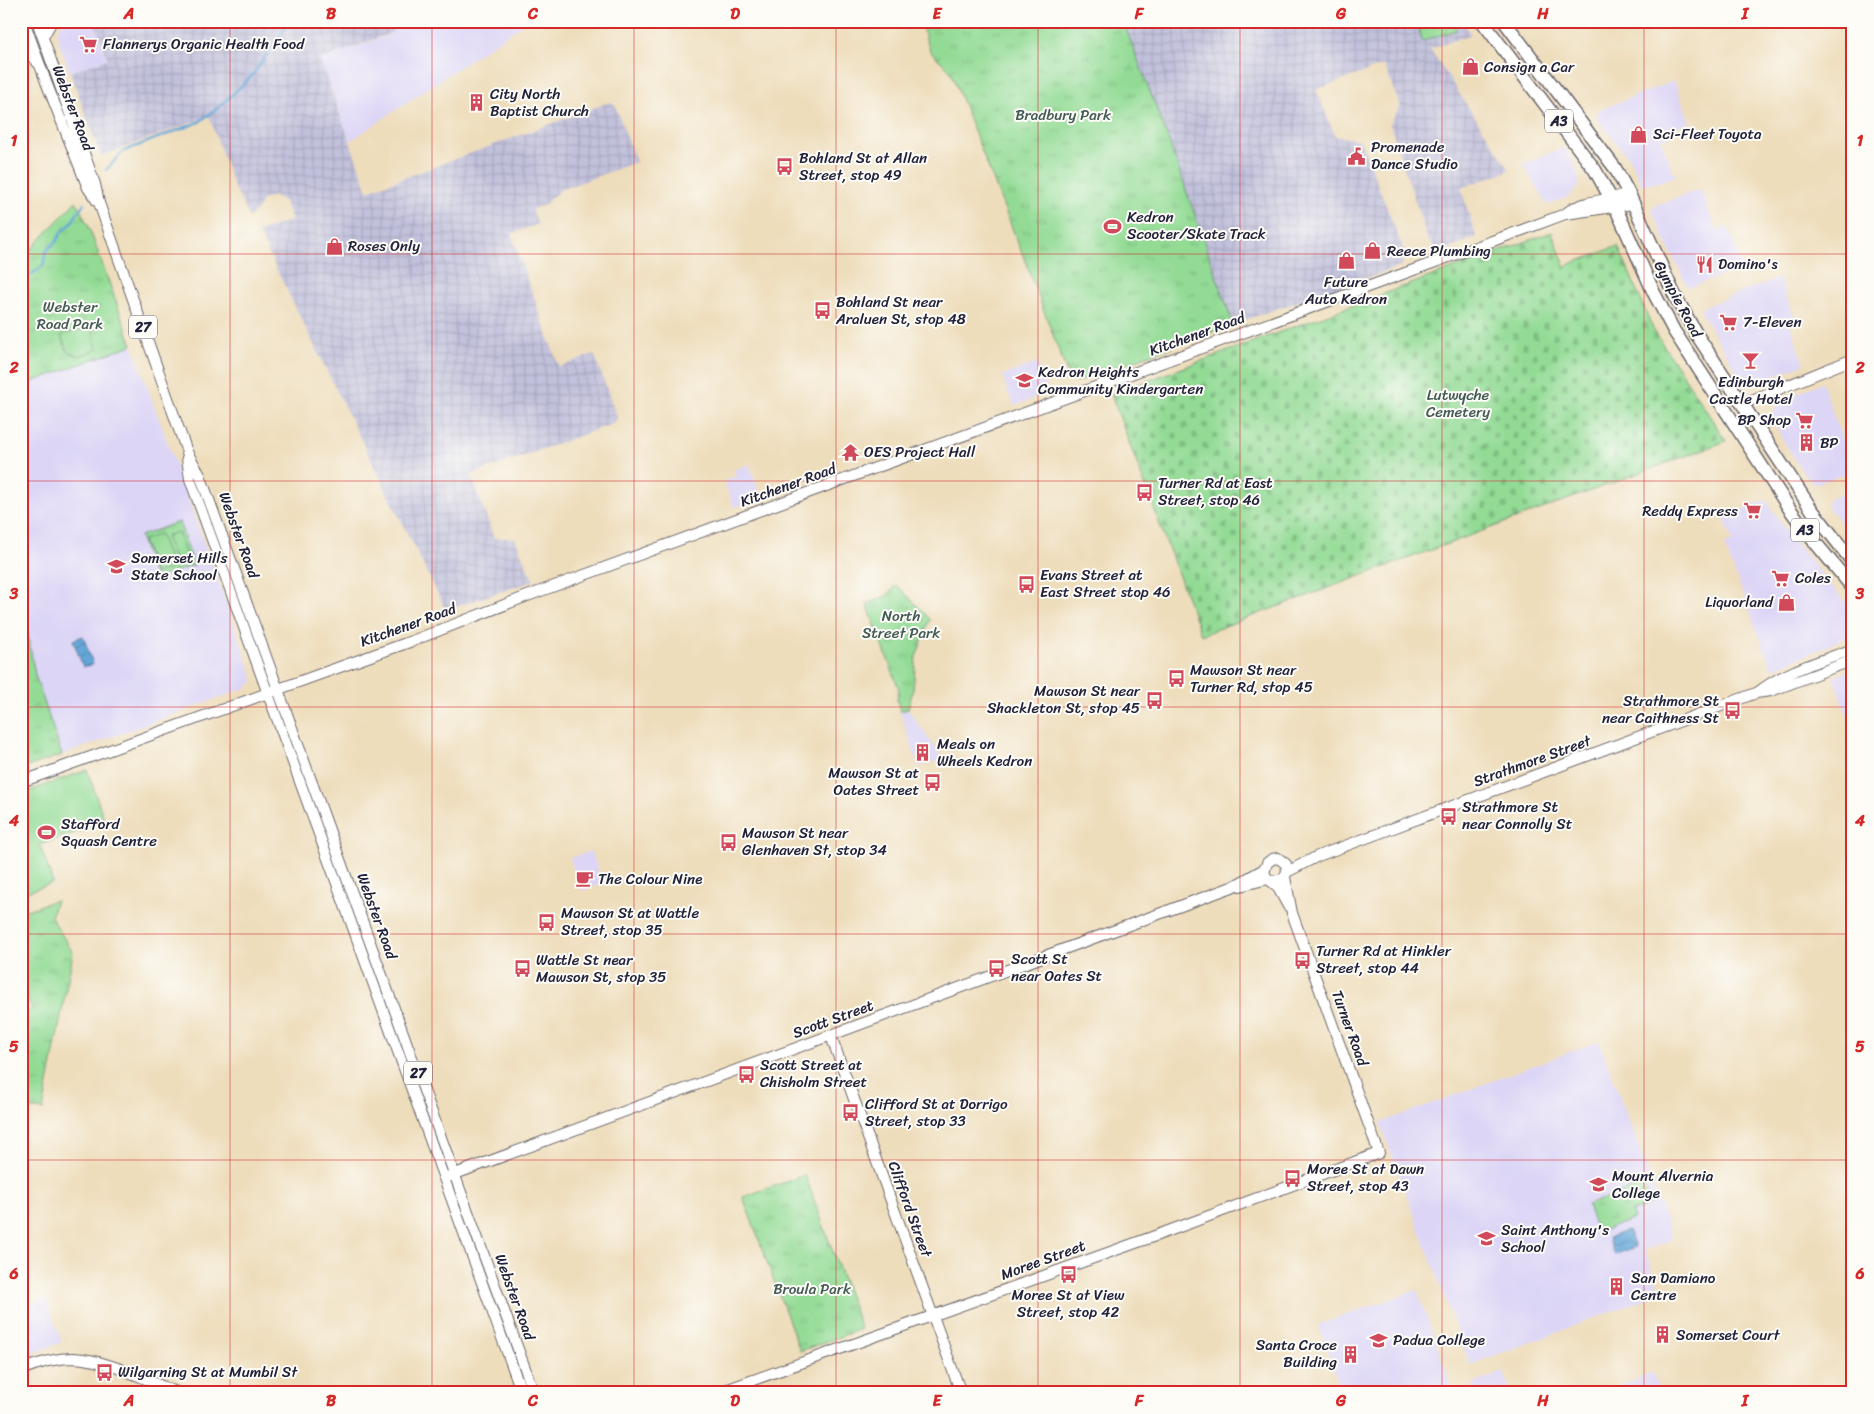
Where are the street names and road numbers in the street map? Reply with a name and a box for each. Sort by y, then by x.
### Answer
street label: Webster Road [45,61,102,156]
road number: A3 [1545,110,1573,132]
street label: Gympie Road [1647,256,1710,343]
street label: Kitchener Road [1145,304,1250,363]
road number: 27 [129,316,157,338]
street label: Kitchener Road [736,455,841,514]
street label: Webster Road [211,488,267,583]
road number: A3 [1791,518,1819,542]
street label: Kitchener Road [356,595,461,654]
street label: Strathmore Street [1469,727,1595,794]
street label: Webster Road [349,869,405,964]
street label: Turner Road [1324,986,1376,1071]
street label: Scott Street [789,992,878,1046]
road number: 27 [404,1062,432,1084]
street label: Clifford Street [881,1157,940,1261]
street label: Moree Street [997,1232,1090,1287]
street label: Webster Road [487,1250,543,1345]

